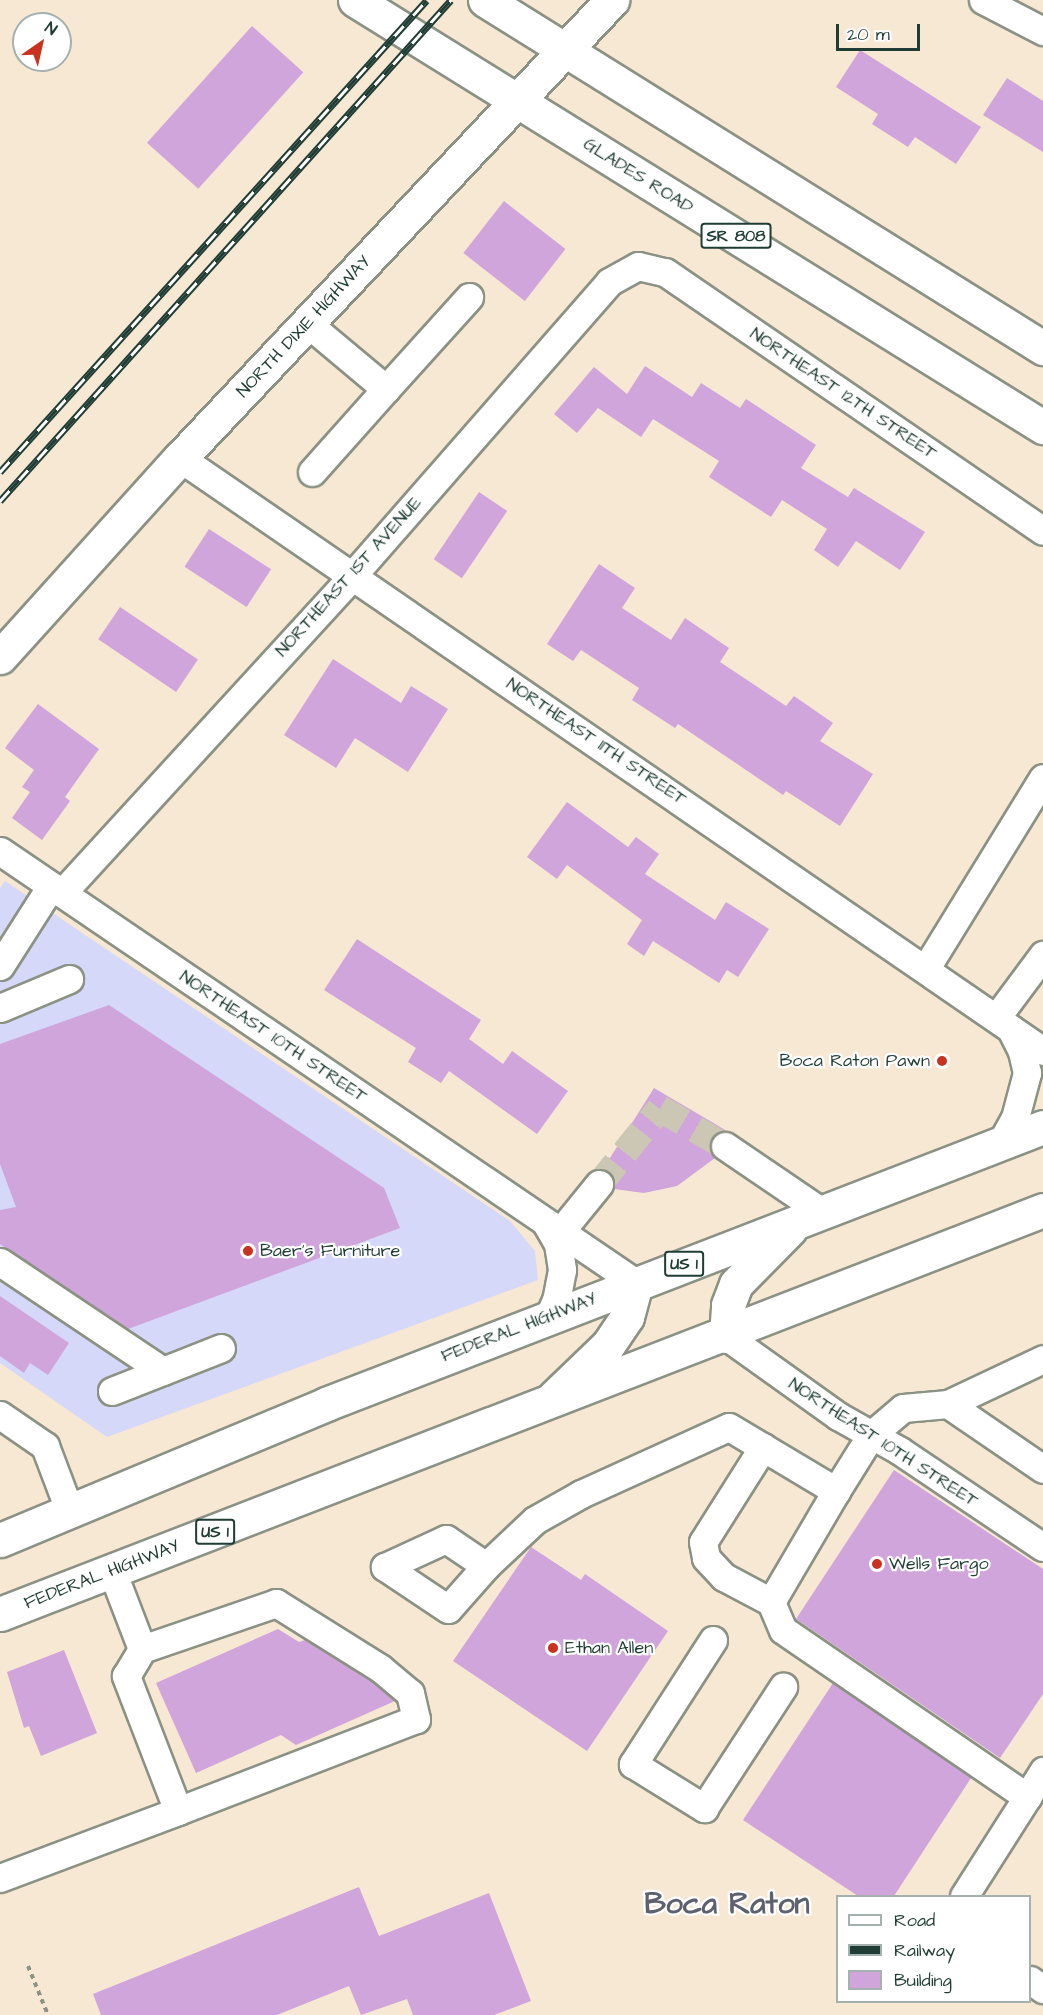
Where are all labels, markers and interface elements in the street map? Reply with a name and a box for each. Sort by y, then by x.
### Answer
north arrow [12,12,72,72]
scale bar [839,12,923,50]
text: N [41,17,61,41]
text: 20 m [847,22,890,47]
street label: GLADES ROAD [579,134,697,218]
road number: SR 808 [700,223,772,249]
street label: NORTH DIXIE HIGHWAY [233,251,375,403]
street label: NORTHEAST 12TH STREET [746,323,940,465]
street label: NORTHEAST 1ST AVENUE [271,492,427,662]
street label: NORTHEAST 11TH STREET [502,674,690,810]
street label: NORTHEAST 10TH STREET [175,966,371,1108]
place label: Boca Raton Pawn [780,1050,930,1072]
marker: Boca Raton Pawn [935,1054,949,1068]
place label: Baer's Furniture [260,1240,400,1262]
marker: Baer's Furniture [241,1244,255,1258]
road number: US 1 [663,1251,705,1277]
street label: FEDERAL HIGHWAY [438,1288,600,1368]
street label: NORTHEAST 10TH STREET [784,1374,982,1512]
road number: US 1 [194,1519,236,1545]
street label: FEDERAL HIGHWAY [21,1535,183,1615]
place label: Wells Fargo [889,1553,989,1575]
marker: Wells Fargo [870,1557,884,1571]
place label: Ethan Allen [565,1637,653,1659]
marker: Ethan Allen [546,1641,560,1655]
district label: Boca Raton [644,1886,810,1922]
legend [836,1895,1031,2003]
text: Road [894,1908,935,1933]
text: Railway [894,1938,955,1963]
text: Building [894,1968,952,1993]

